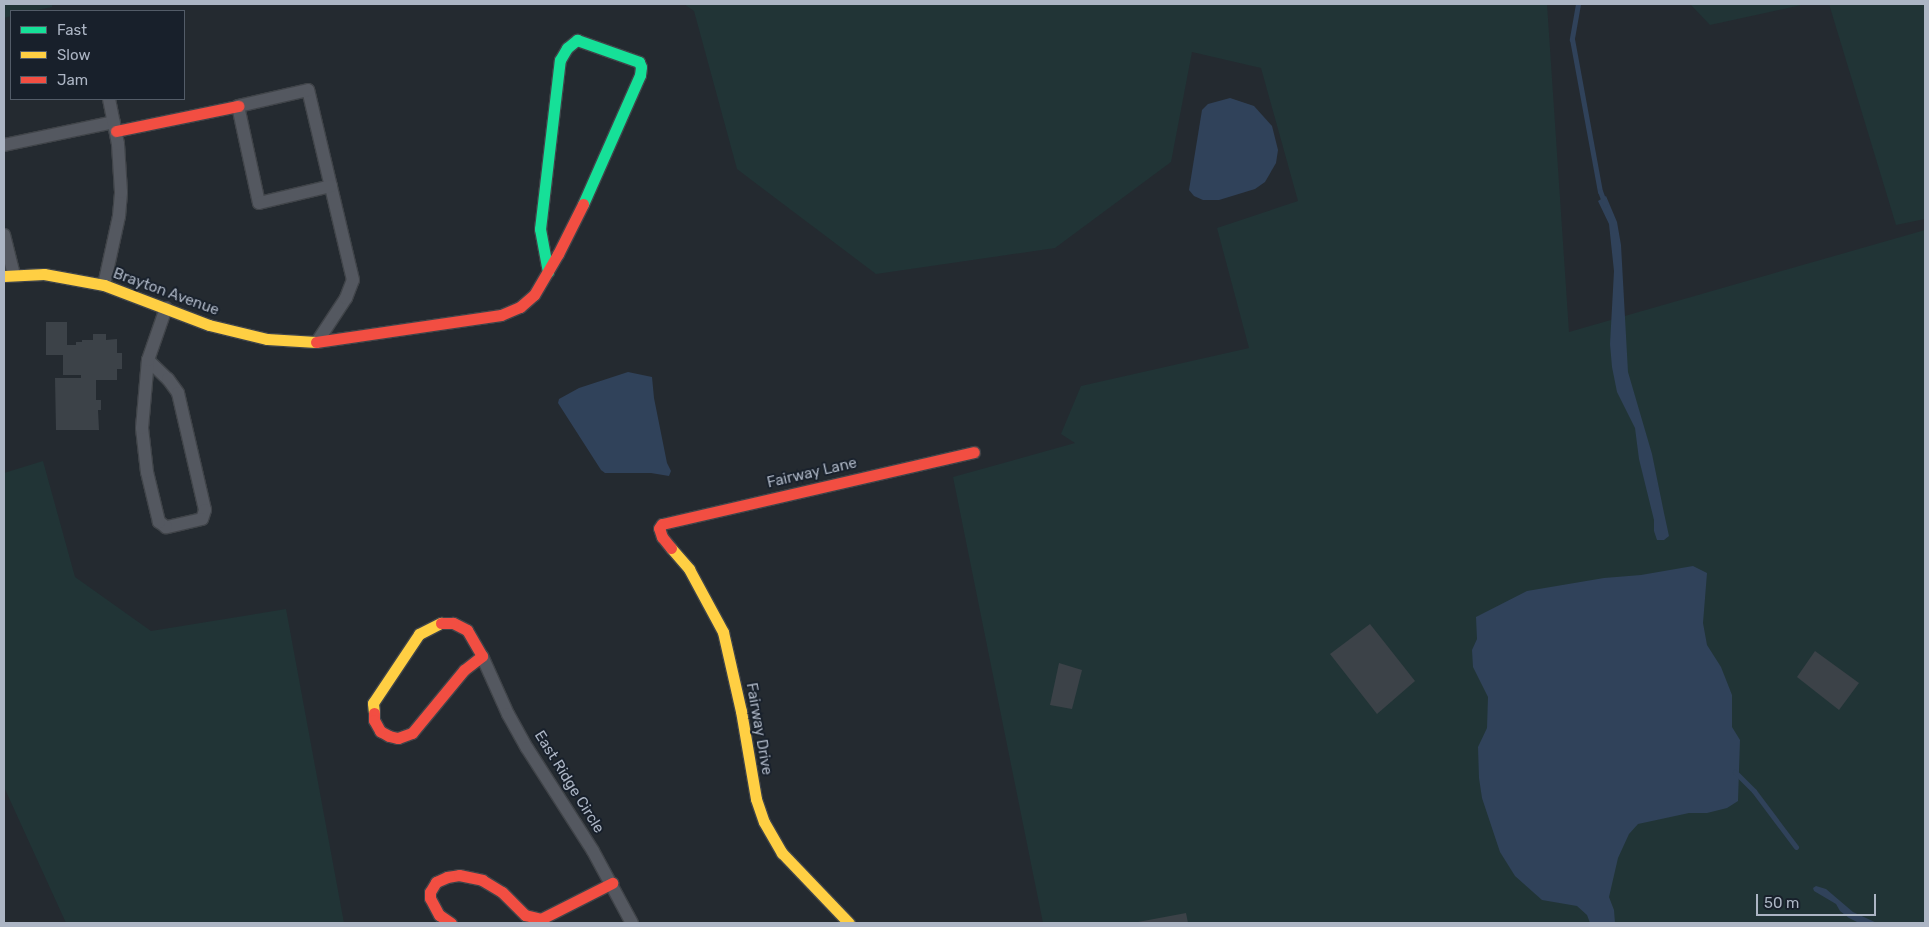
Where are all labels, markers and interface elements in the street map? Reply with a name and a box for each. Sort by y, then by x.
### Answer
legend [10,10,185,100]
text: Fast [57,21,87,39]
text: Slow [57,46,90,64]
text: Jam [57,71,88,89]
street label: Brayton Avenue [110,264,222,320]
street label: Fairway Lane [765,454,859,492]
street label: Fairway Drive [742,681,776,777]
street label: East Ridge Circle [530,727,608,837]
scale bar [1759,884,1879,916]
text: 50 m [1764,894,1799,912]

